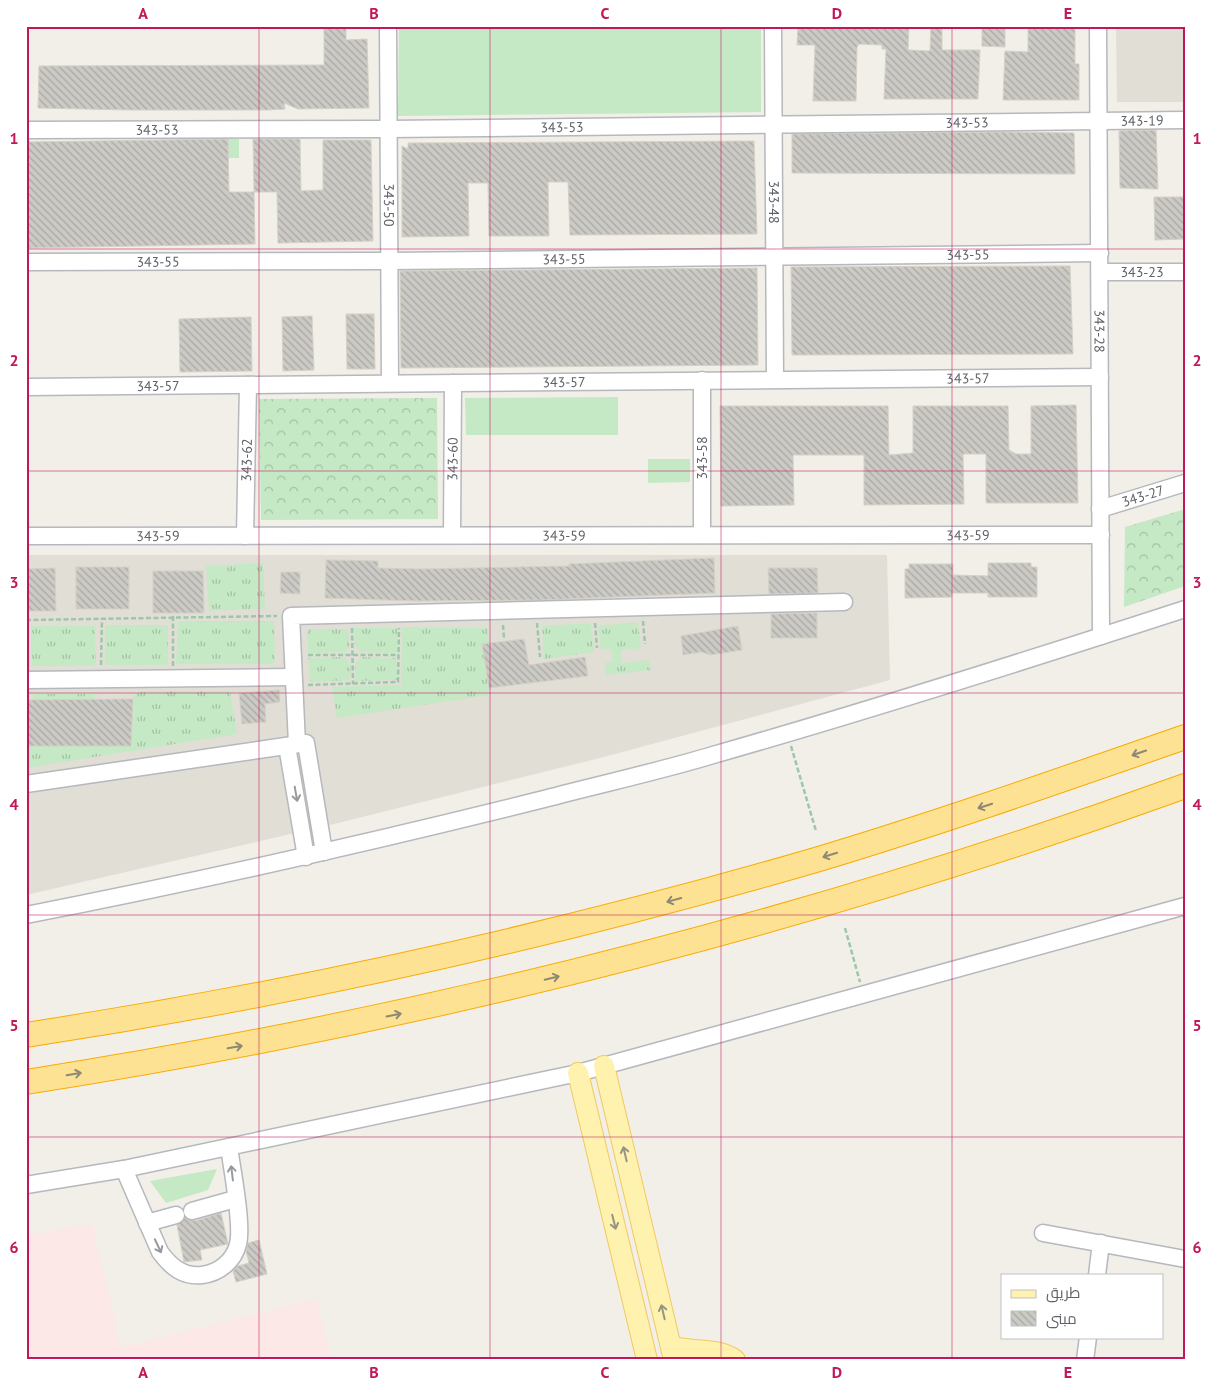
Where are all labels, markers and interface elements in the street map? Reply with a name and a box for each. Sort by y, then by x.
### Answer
text: A [138,3,148,23]
text: B [369,3,379,23]
text: C [601,3,610,23]
text: D [832,3,842,23]
text: E [1064,3,1072,23]
street label: 343-19 [1120,111,1164,130]
street label: 343-53 [945,113,989,132]
street label: 343-53 [540,118,584,136]
street label: 343-53 [135,121,179,139]
text: 1 [9,128,19,148]
text: 1 [1192,128,1202,148]
street label: 343-48 [765,180,783,224]
street label: 343-50 [380,183,398,227]
street label: 343-55 [946,245,990,264]
street label: 343-55 [542,250,586,268]
street label: 343-55 [136,253,180,271]
street label: 343-23 [1120,263,1164,281]
street label: 343-28 [1090,309,1109,353]
text: 2 [9,350,19,370]
text: 2 [1192,350,1202,370]
street label: 343-57 [946,369,990,387]
street label: 343-57 [542,373,586,391]
street label: 343-57 [136,377,180,395]
street label: 343-58 [693,436,711,480]
street label: 343-60 [443,437,462,481]
street label: 343-62 [237,438,256,482]
street label: 343-27 [1120,481,1166,511]
street label: 343-59 [542,526,586,545]
street label: 343-59 [946,526,990,544]
street label: 343-59 [136,527,180,545]
text: 3 [9,572,19,592]
text: 3 [1192,572,1202,592]
one-way arrow [1132,749,1147,758]
one-way arrow [291,785,301,801]
text: 4 [9,794,19,814]
text: 4 [1192,794,1202,814]
one-way arrow [978,802,994,811]
one-way arrow [823,851,839,861]
one-way arrow [667,896,683,905]
one-way arrow [544,973,560,982]
one-way arrow [385,1010,401,1019]
text: 5 [9,1015,19,1035]
text: 5 [1192,1015,1202,1035]
one-way arrow [226,1041,242,1051]
one-way arrow [66,1069,82,1079]
one-way arrow [620,1147,629,1163]
one-way arrow [227,1165,237,1181]
one-way arrow [610,1214,619,1230]
text: 6 [9,1237,19,1257]
text: 6 [1192,1237,1202,1257]
one-way arrow [153,1238,163,1253]
legend [1001,1274,1164,1338]
text: طريق [1046,1283,1080,1303]
one-way arrow [658,1305,667,1321]
text: مبنى [1046,1309,1077,1329]
text: A [138,1362,148,1382]
text: B [369,1362,379,1382]
text: C [601,1362,610,1382]
text: D [832,1362,842,1382]
text: E [1064,1362,1072,1382]

